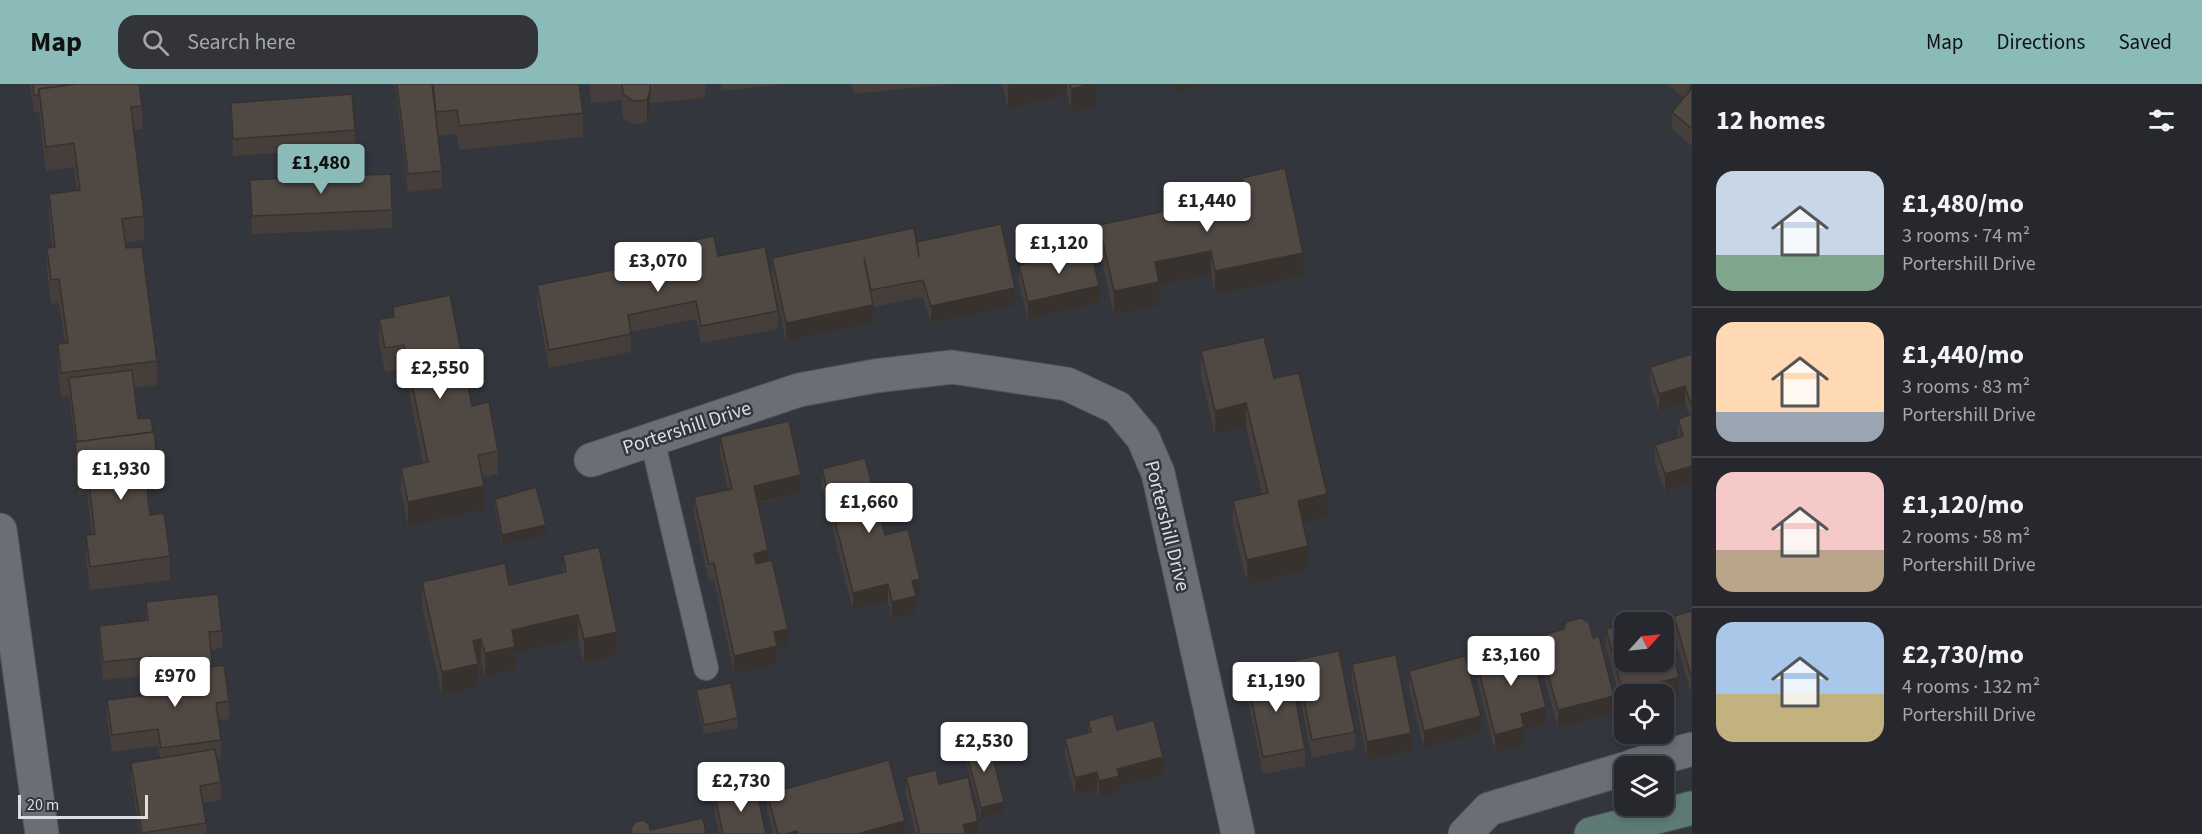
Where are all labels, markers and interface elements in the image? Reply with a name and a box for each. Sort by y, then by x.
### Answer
search box [118,15,538,69]
text: Map [30,22,82,62]
icon: search [139,26,172,59]
text: Search here [187,26,296,58]
text: Map [1926,27,1964,57]
text: Directions [1997,27,2085,57]
text: Saved [2118,27,2172,57]
text: 12 homes [1716,102,1825,139]
icon: filters [2145,104,2178,137]
pin: £1,480 [272,144,370,195]
text: £1,480 [292,149,350,177]
pin: £1,440 [1158,182,1256,233]
text: £1,480/mo [1902,185,2024,222]
text: £1,440 [1178,187,1236,215]
icon: home [1764,195,1836,267]
text: 3 rooms · 74 m² [1902,222,2030,250]
pin: £1,120 [1010,224,1108,275]
text: £1,120 [1030,229,1088,257]
pin: £3,070 [609,242,707,293]
text: £3,070 [629,247,687,275]
text: Portershill Drive [1902,250,2036,278]
text: £1,440/mo [1902,336,2024,373]
icon: home [1764,346,1836,418]
pin: £2,550 [391,349,489,400]
text: £2,550 [411,354,469,382]
text: 3 rooms · 83 m² [1902,373,2030,401]
street label: Portershill Drive [619,394,755,462]
text: Portershill Drive [1902,401,2036,429]
pin: £1,930 [72,450,170,501]
text: £1,930 [92,455,150,483]
street label: Portershill Drive [1137,458,1197,594]
pin: £1,660 [820,483,918,534]
text: £1,120/mo [1902,486,2024,523]
text: £1,660 [840,488,898,516]
icon: home [1764,496,1836,568]
text: 2 rooms · 58 m² [1902,523,2030,551]
text: Portershill Drive [1902,551,2036,579]
north arrow [1614,612,1674,672]
map controls [1614,612,1674,816]
pin: £3,160 [1462,636,1560,687]
text: £2,730/mo [1902,636,2024,673]
text: £3,160 [1482,641,1540,669]
icon: home [1764,646,1836,718]
pin: £970 [139,657,211,708]
text: £970 [154,662,196,690]
pin: £1,190 [1227,662,1325,713]
text: £1,190 [1247,667,1305,695]
text: 4 rooms · 132 m² [1902,673,2040,701]
button: locate [1614,684,1674,744]
text: Portershill Drive [1902,701,2036,729]
pin: £2,530 [935,722,1033,773]
text: £2,530 [955,727,1013,755]
button: layers [1614,756,1674,816]
pin: £2,730 [692,762,790,813]
text: £2,730 [712,767,770,795]
scale bar [18,792,148,820]
text: 20 m [27,794,59,816]

